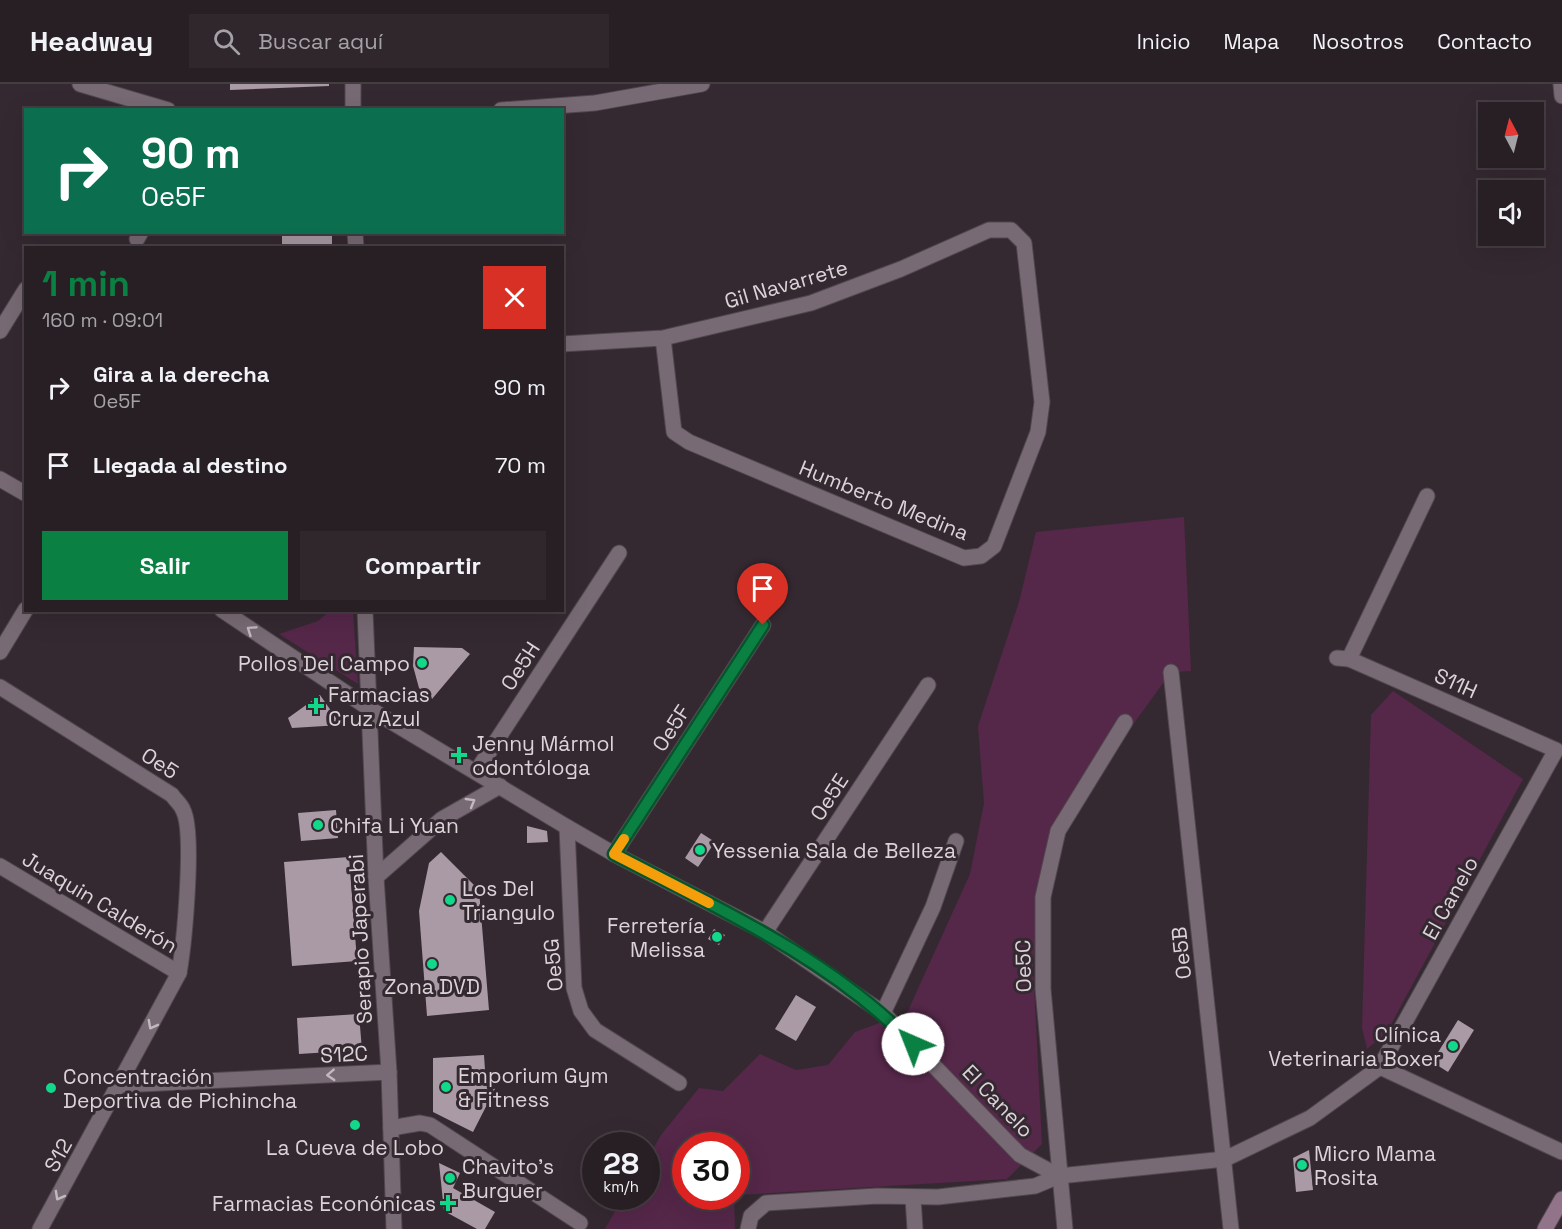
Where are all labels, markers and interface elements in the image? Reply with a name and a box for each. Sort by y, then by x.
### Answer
search box [189,14,609,68]
text: Headway [30,23,153,59]
icon: search [210,25,243,58]
text: Buscar aquí [258,27,383,55]
text: Inicio [1137,28,1191,55]
text: Mapa [1224,28,1279,55]
text: Nosotros [1312,28,1404,55]
text: Contacto [1437,28,1532,55]
north arrow [1478,102,1544,168]
map controls [1478,102,1544,246]
text: 90 m [141,127,241,180]
icon: right [42,132,120,210]
text: Oe5F [141,179,206,214]
button: sound [1478,180,1544,246]
street label: Gil Navarrete [721,253,851,315]
text: 1 min [42,261,130,307]
button: close [483,266,546,329]
text: 160 m · 09:01 [42,307,163,333]
text: Gira a la derecha [93,360,270,388]
icon: right [42,371,75,404]
text: 90 m [494,373,546,401]
text: Oe5F [93,388,141,414]
icon: arrive [42,449,75,482]
text: Llegada al destino [93,451,287,479]
text: 70 m [495,451,546,479]
street label: Humberto Medina [795,454,973,546]
button: Salir [42,531,288,600]
button: Compartir [300,531,546,600]
pin [737,563,788,625]
icon: arrive [746,572,779,605]
one-way arrow [247,626,258,637]
street label: Oe5H [494,636,546,696]
place label: Pollos Del Campo [238,650,410,677]
marker: Pollos Del Campo [415,656,429,670]
street label: S11H [1430,662,1482,704]
place label: Farmacias Cruz Azul [328,681,430,732]
marker: Farmacias Cruz Azul [309,699,323,713]
street label: Oe5F [646,700,696,756]
place label: Jenny Mármol odontóloga [472,730,615,781]
street label: Oe5 [136,741,184,785]
marker: Jenny Mármol odontóloga [450,746,468,764]
street label: Oe5E [804,768,854,826]
one-way arrow [465,798,476,810]
place label: Chifa Li Yuan [330,812,459,839]
marker: Chifa Li Yuan [311,818,325,832]
place label: Yessenia Sala de Belleza [712,837,956,864]
marker: Yessenia Sala de Belleza [693,843,707,857]
street label: Juaquin Calderón [17,845,183,959]
street label: El Canelo [1416,852,1484,944]
street label: Serapio Japerabi [342,853,378,1025]
place label: Los Del Triangulo [462,875,555,926]
marker: Los Del Triangulo [443,893,457,907]
place label: Ferretería Melissa [607,912,705,963]
street label: Oe5B [1165,925,1197,981]
marker: Ferretería Melissa [710,930,724,944]
street label: Oe5G [537,937,569,993]
street label: Oe5C [1009,939,1037,993]
marker: Zona DVD [425,957,439,971]
place label: Zona DVD [384,973,480,1000]
position arrow [881,1012,945,1076]
one-way arrow [148,1019,159,1029]
place label: Clínica Veterinaria Boxer [1268,1021,1441,1072]
street label: S12C [319,1039,369,1069]
marker: Clínica Veterinaria Boxer [1446,1039,1460,1053]
street label: El Canelo [957,1059,1039,1143]
place label: Emporium Gym & Fitness [458,1062,609,1113]
place label: Concentración Deportiva de Pichincha [63,1063,297,1114]
one-way arrow [326,1069,335,1082]
marker: Emporium Gym & Fitness [439,1080,453,1094]
marker: Concentración Deportiva de Pichincha [44,1081,58,1095]
marker: La Cueva de Lobo [348,1118,362,1132]
speed limit sign: 30 [672,1132,750,1210]
street label: S12 [38,1133,78,1177]
place label: La Cueva de Lobo [266,1134,444,1161]
place label: Micro Mama Rosita [1314,1140,1436,1191]
text: 28 [603,1144,639,1183]
place label: Chavito's Burguer [462,1153,554,1204]
marker: Micro Mama Rosita [1295,1158,1309,1172]
marker: Chavito's Burguer [443,1171,457,1185]
text: km/h [603,1177,639,1196]
one-way arrow [54,1190,66,1200]
place label: Farmacias Econónicas [212,1190,436,1217]
marker: Farmacias Econónicas [441,1196,455,1210]

